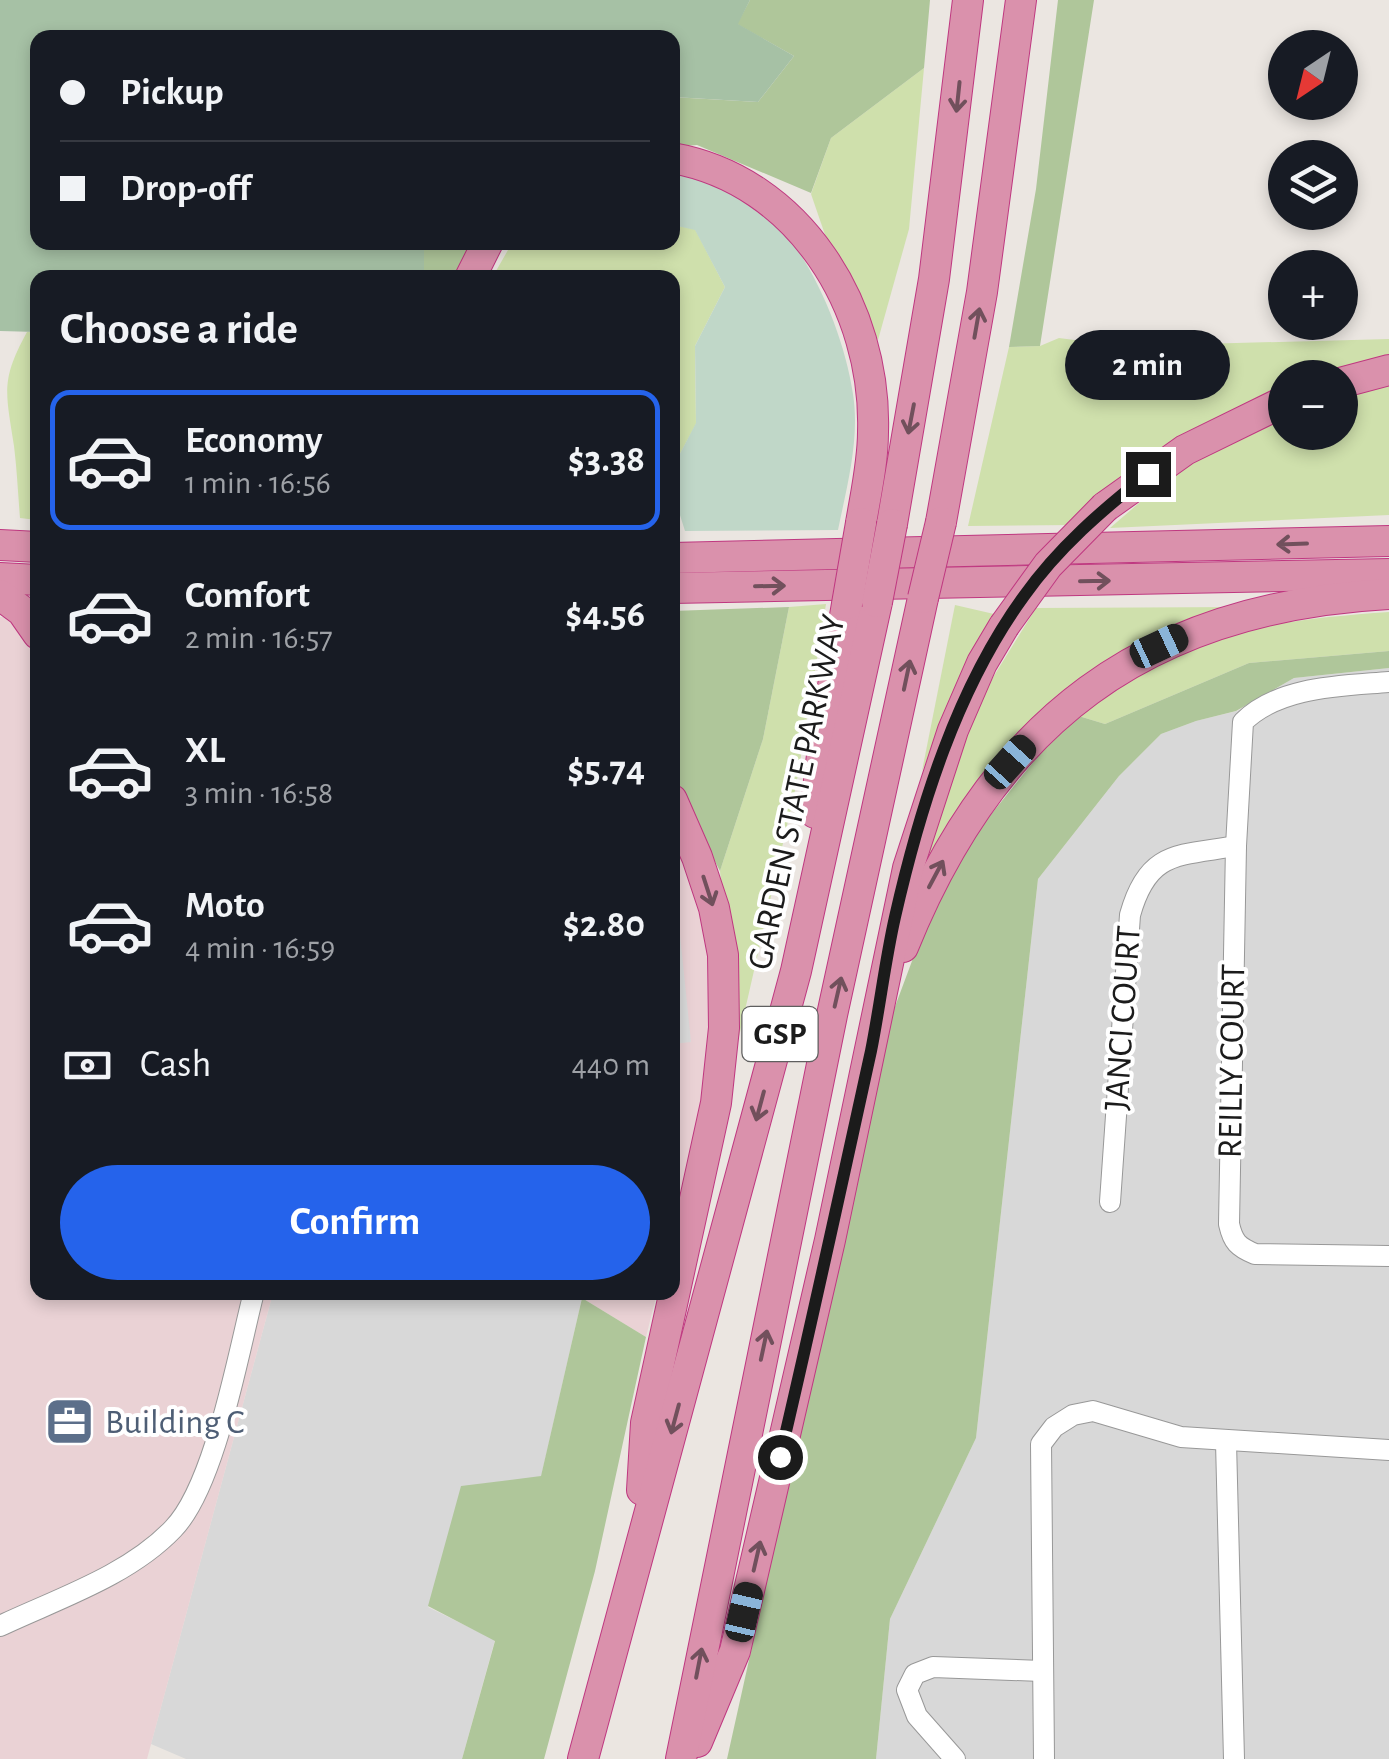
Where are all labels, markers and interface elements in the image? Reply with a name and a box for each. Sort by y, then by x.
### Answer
north arrow [1268,30,1358,120]
map controls [1268,30,1358,450]
text: Pickup [120,74,224,112]
one-way arrow [948,80,967,113]
button: layers [1268,140,1358,230]
text: Drop-off [120,170,251,208]
button: + [1268,250,1358,340]
text: Choose a ride [60,307,298,352]
one-way arrow [968,307,987,340]
callout: 2 min [1066,329,1230,399]
text: 2 min [1112,349,1183,381]
button: − [1268,360,1358,450]
one-way arrow [901,402,920,434]
icon: car [65,415,155,505]
text: Economy [185,422,323,460]
text: $3.38 [568,441,645,479]
route end [1126,452,1171,497]
text: 1 min · 16:56 [185,467,331,499]
one-way arrow [1276,534,1308,553]
icon: car [65,570,155,660]
one-way arrow [1078,572,1110,591]
one-way arrow [752,576,785,596]
text: Comfort [185,577,310,615]
text: $4.56 [565,596,645,634]
street label: GARDEN STATE PARKWAY [742,611,852,973]
car [1125,620,1193,672]
text: 2 min · 16:57 [185,622,333,654]
one-way arrow [899,660,918,692]
icon: car [65,725,155,815]
car [979,730,1041,794]
text: XL [185,732,225,770]
text: $5.74 [567,751,645,789]
text: 3 min · 16:58 [185,777,333,809]
one-way arrow [927,860,946,890]
one-way arrow [701,874,719,906]
icon: car [65,880,155,970]
text: Moto [185,887,265,925]
text: $2.80 [563,906,645,944]
street label: JANCI COURT [1099,924,1147,1112]
text: 4 min · 16:59 [185,932,335,964]
street label: REILLY COURT [1213,963,1251,1159]
one-way arrow [829,977,848,1009]
road number: GSP [742,1007,818,1061]
icon: cash [60,1038,115,1093]
text: Cash [140,1046,211,1084]
text: 440 m [571,1049,650,1081]
one-way arrow [749,1090,768,1121]
button: Confirm [60,1165,650,1280]
one-way arrow [756,1330,774,1362]
office icon: Building C [44,1396,96,1448]
one-way arrow [664,1403,683,1434]
place label: Building C [105,1405,244,1440]
route start [758,1435,803,1480]
one-way arrow [749,1541,767,1573]
car [723,1579,765,1645]
one-way arrow [690,1647,709,1680]

